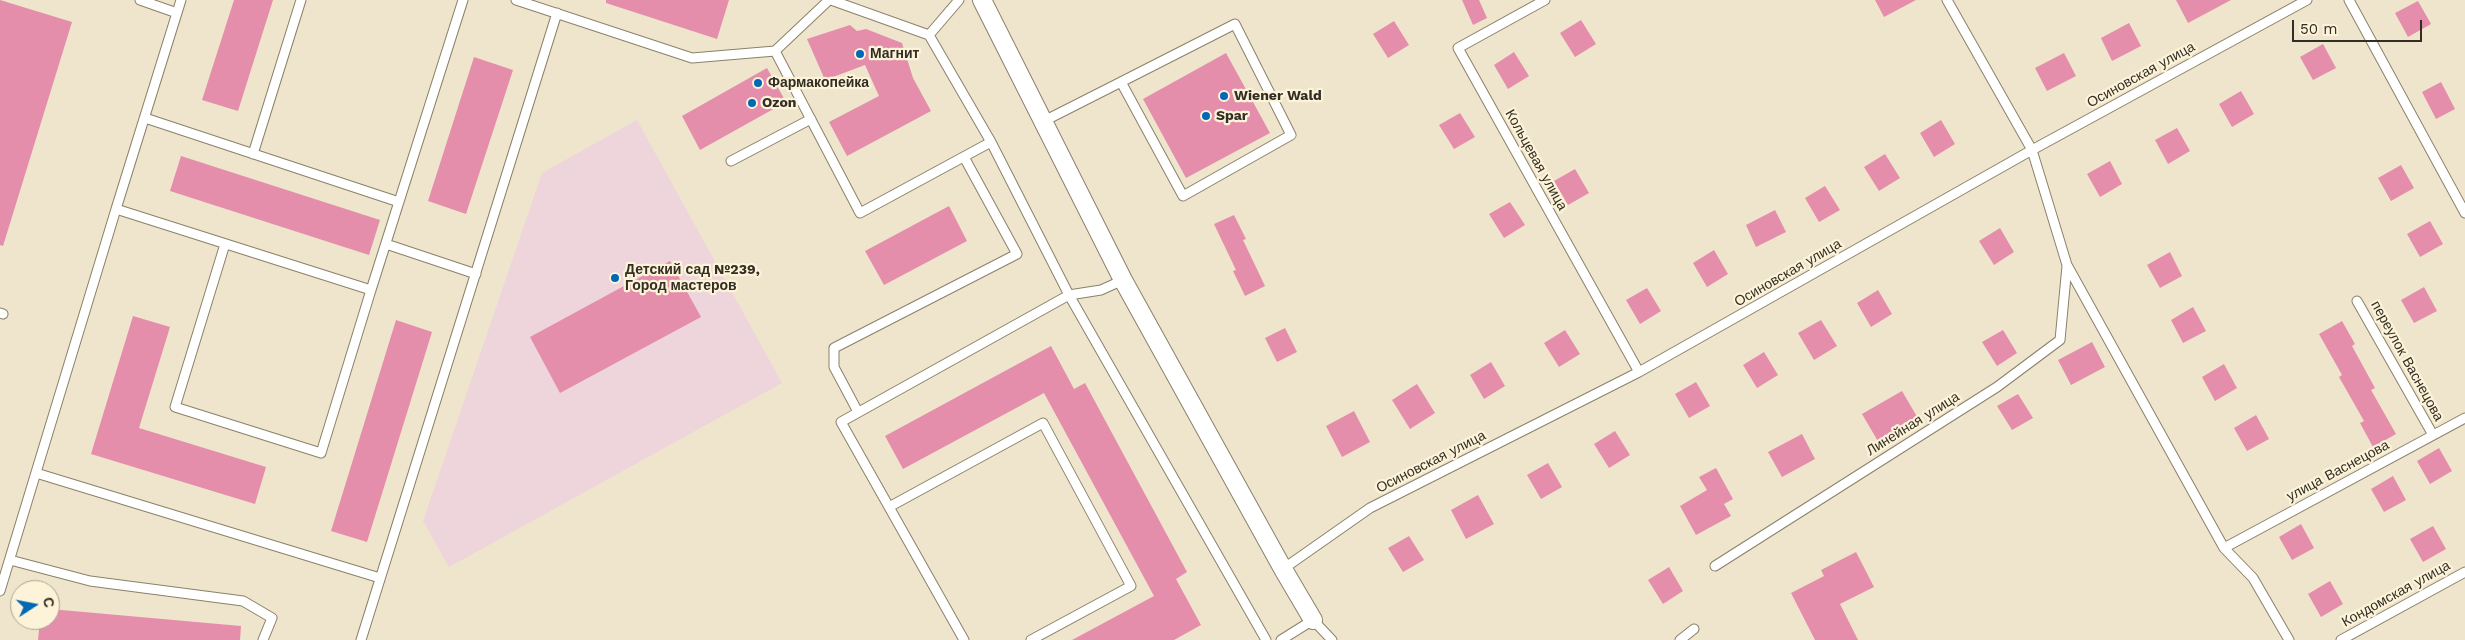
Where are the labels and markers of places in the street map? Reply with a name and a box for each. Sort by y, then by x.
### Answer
place label: Магнит [870,46,919,62]
marker: Магнит [854,48,866,60]
place label: Фармакопейка [768,75,869,91]
marker: Фармакопейка [752,77,764,89]
place label: Wiener Wald [1234,88,1322,104]
marker: Wiener Wald [1218,90,1230,102]
place label: Ozon [762,95,797,111]
marker: Ozon [746,97,758,109]
place label: Spar [1216,108,1248,124]
marker: Spar [1200,110,1212,122]
place label: Детский сад №239, Город мастеров [625,262,760,294]
marker: Детский сад №239, Город мастеров [609,272,621,284]

